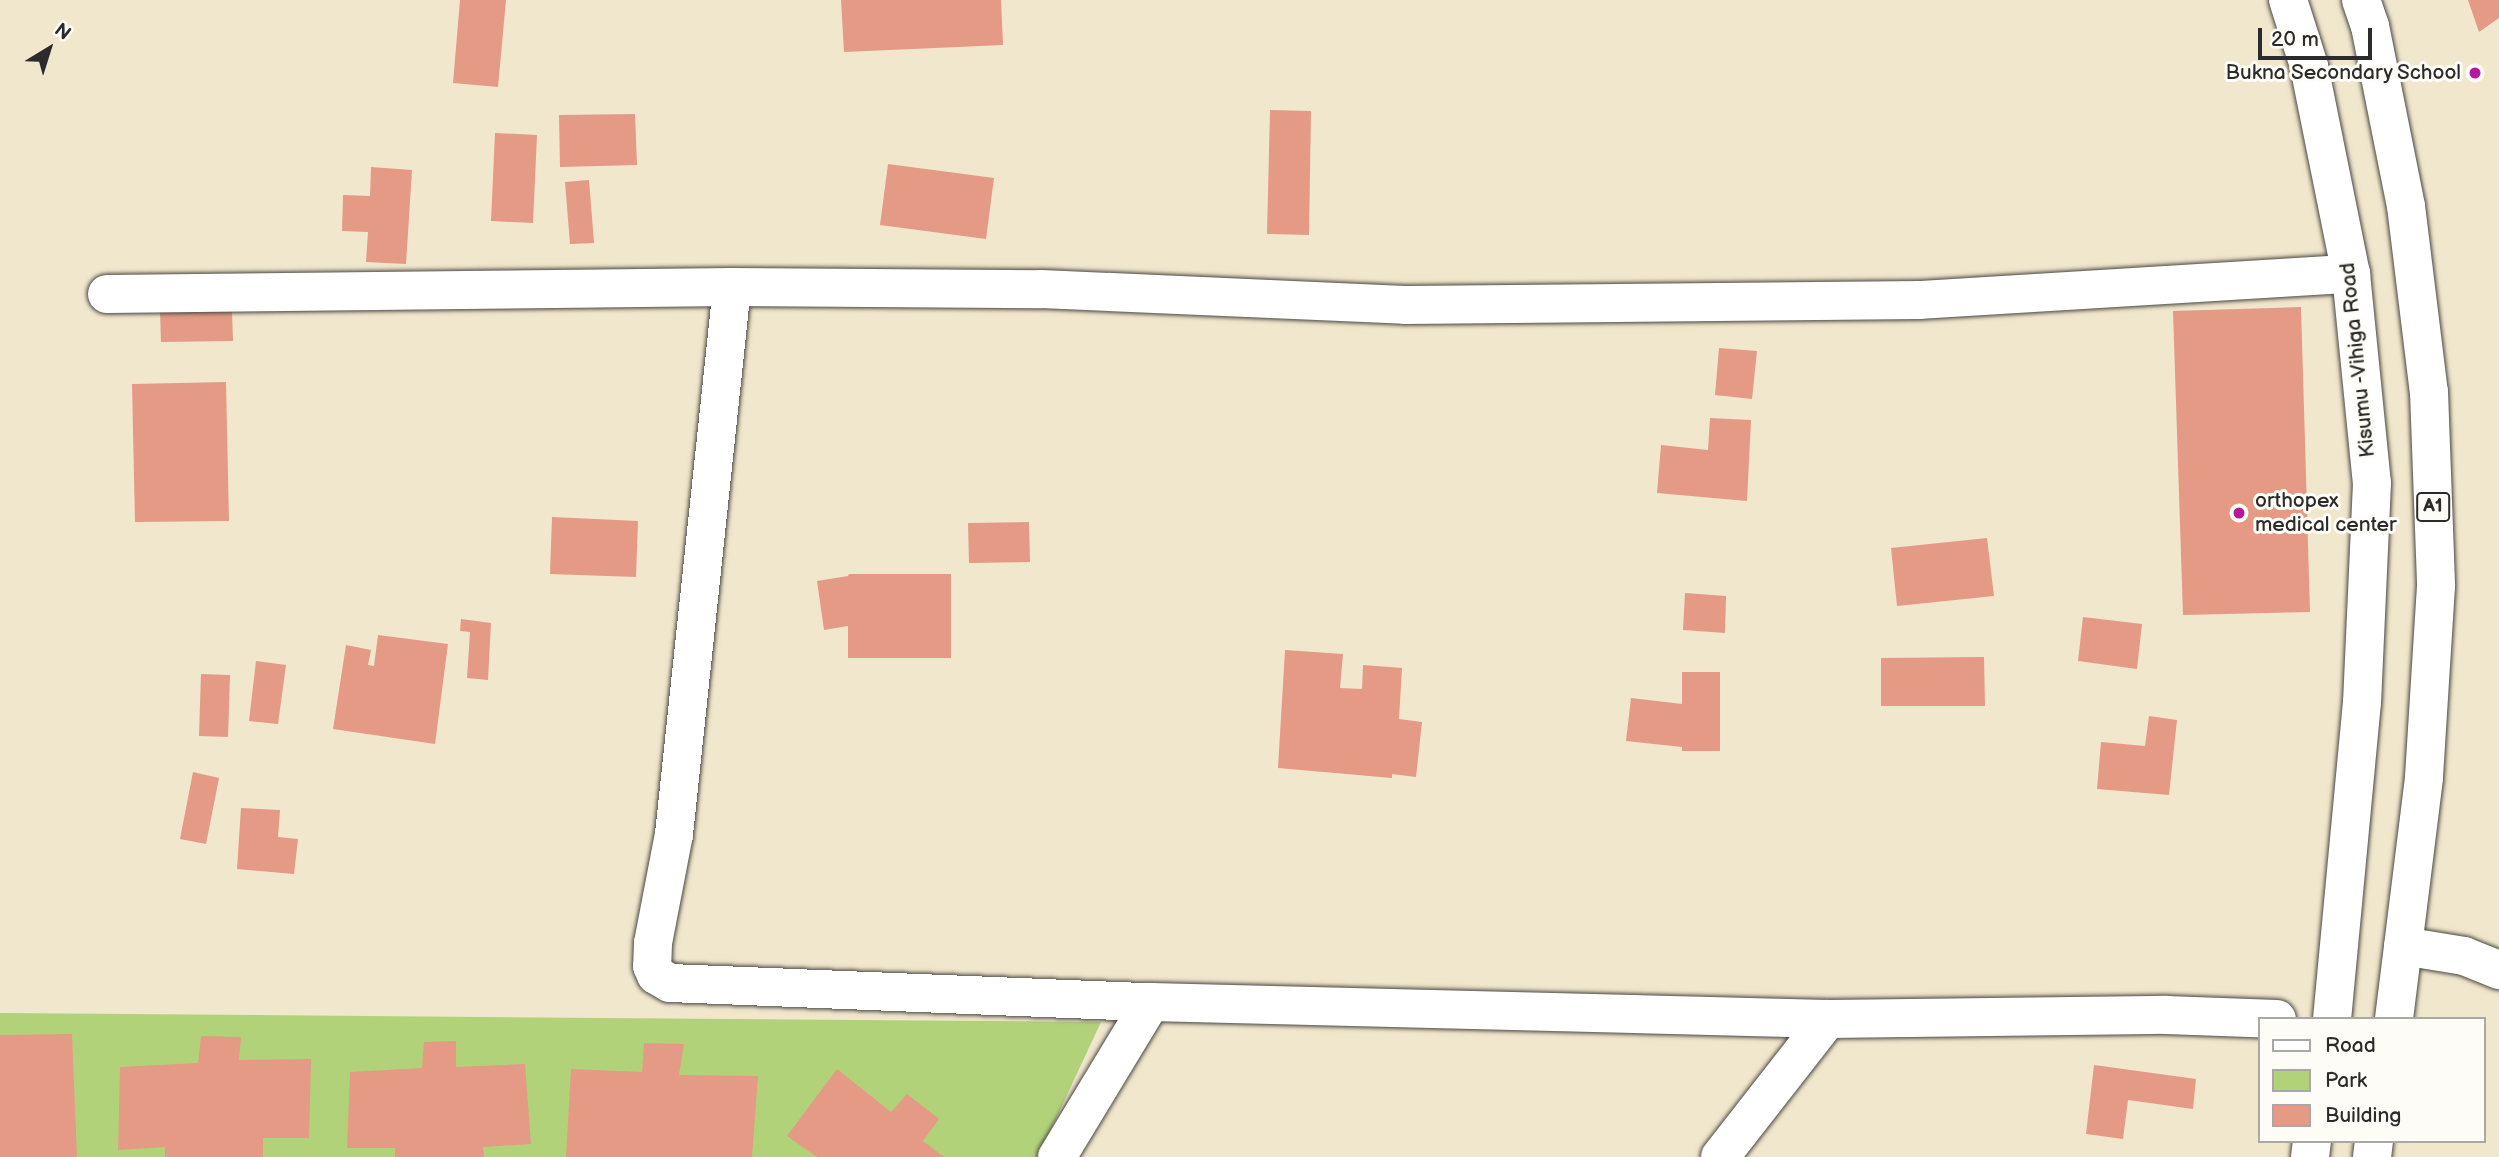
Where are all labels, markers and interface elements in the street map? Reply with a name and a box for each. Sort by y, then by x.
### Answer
north arrow [14,14,84,84]
scale bar [2261,14,2375,58]
text: N [50,19,75,46]
text: 20 m [2271,27,2319,52]
place label: Bukna Secondary School [2223,60,2461,86]
marker: Bukna Secondary School [2467,65,2483,81]
street label: Kisumu -Vihiga Road [2335,261,2381,459]
place label: orthopex medical center [2255,488,2396,538]
road number: A1 [2416,492,2450,522]
marker: orthopex medical center [2229,503,2249,523]
legend [2258,1017,2485,1143]
text: Road [2325,1033,2376,1058]
text: Park [2325,1068,2367,1093]
text: Building [2325,1103,2401,1128]

